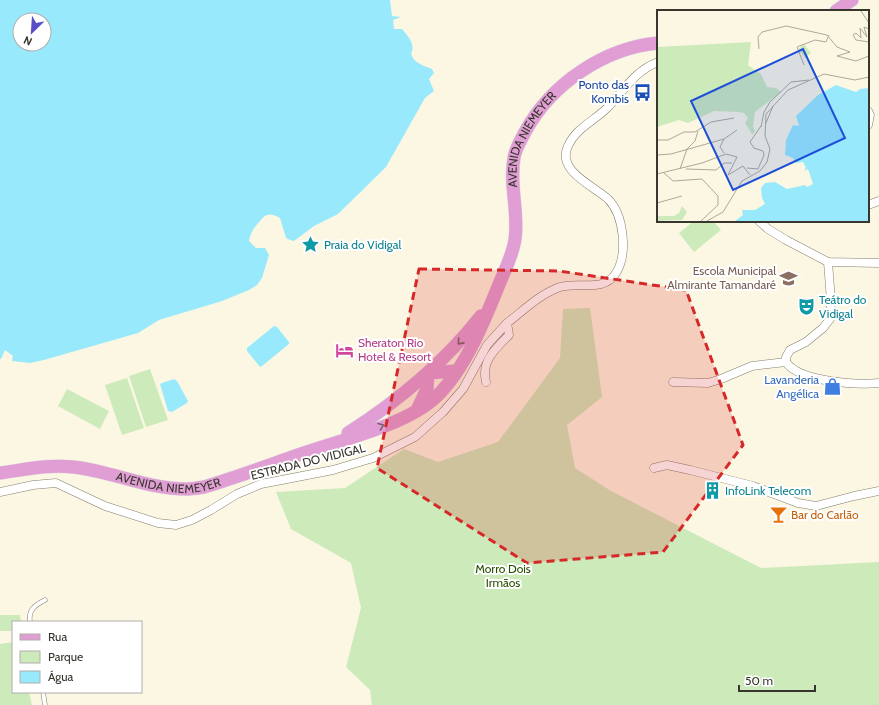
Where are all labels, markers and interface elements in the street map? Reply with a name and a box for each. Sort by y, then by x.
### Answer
inset map [657,10,869,222]
north arrow [12,12,52,52]
text: N [21,33,34,49]
place label: Ponto das Kombis [578,77,629,106]
bus stop icon: Ponto das Kombis [632,82,652,102]
street label: AVENIDA NIEMEYER [505,87,560,188]
place icon: Praia do Vidigal [301,235,321,255]
place label: Praia do Vidigal [324,237,402,252]
place label: Escola Municipal Almirante Tamandaré [667,263,776,292]
school or university icon: Escola Municipal Almirante Tamandaré [779,268,799,288]
place label: Teátro do Vidigal [819,292,867,321]
theatre icon: Teátro do Vidigal [796,297,816,317]
place label: Sheraton Rio Hotel & Resort [358,335,431,364]
one-way arrow [458,337,465,344]
hotel icon: Sheraton Rio Hotel & Resort [335,340,355,360]
place label: Lavanderia Angélica [764,372,819,401]
shop icon: Lavanderia Angélica [822,377,842,397]
one-way arrow [378,423,385,431]
street label: ESTRADA DO VIDIGAL [249,440,367,483]
street label: AVENIDA NIEMEYER [115,468,223,496]
building icon: InfoLink Telecom [702,481,722,501]
place label: InfoLink Telecom [725,483,811,498]
bar icon: Bar do Carlão [768,505,788,525]
place label: Bar do Carlão [791,507,859,522]
park label: Morro Dois Irmãos [475,561,531,590]
legend [12,621,142,693]
text: Rua [48,629,67,644]
text: Parque [48,649,83,664]
scale bar [739,667,815,693]
text: Água [48,669,74,684]
text: 50 m [745,673,773,688]

